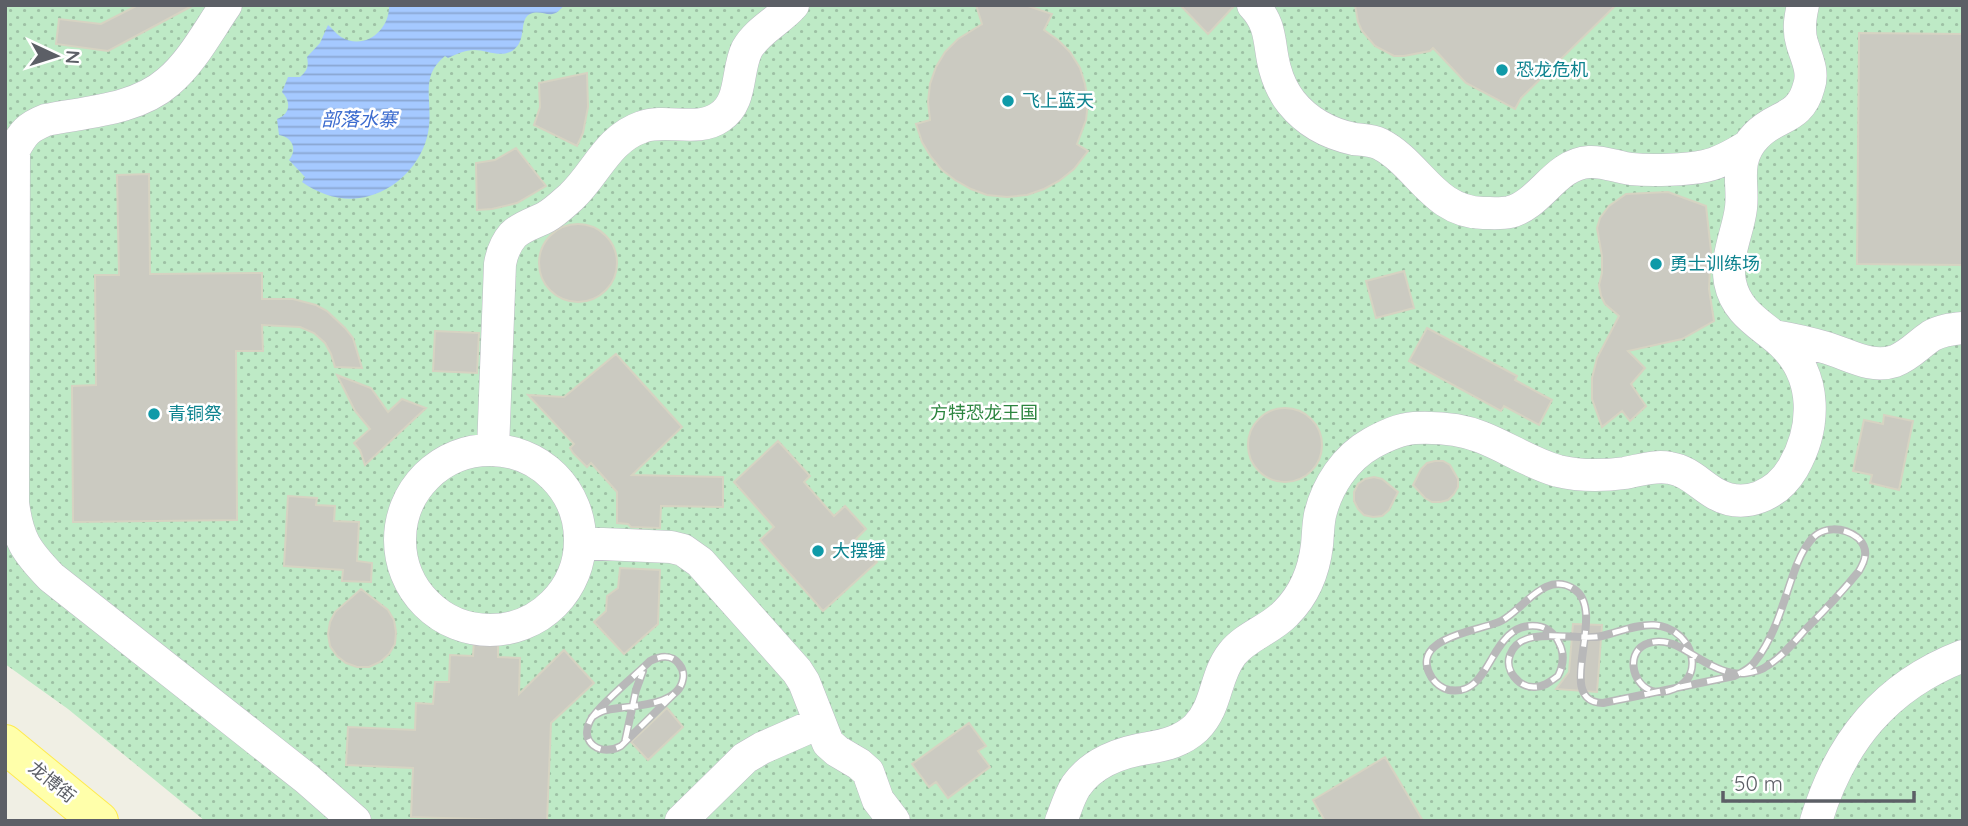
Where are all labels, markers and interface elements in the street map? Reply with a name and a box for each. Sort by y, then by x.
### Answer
north arrow [21,21,91,91]
text: N [61,49,85,65]
place label: 恐龙危机 [1516,58,1588,81]
marker: 恐龙危机 [1494,62,1510,78]
place label: 飞上蓝天 [1022,89,1094,112]
marker: 飞上蓝天 [1000,93,1016,109]
water label: 部落水寨 [321,107,400,131]
place label: 勇士训练场 [1670,252,1760,275]
marker: 勇士训练场 [1648,256,1664,272]
park label: 方特恐龙王国 [930,401,1038,424]
place label: 青铜祭 [168,402,222,425]
marker: 青铜祭 [146,406,162,422]
place label: 大摆锤 [832,539,886,562]
marker: 大摆锤 [810,543,826,559]
street label: 龙博街 [24,756,81,808]
scale bar [1723,760,1914,804]
text: 50 m [1734,770,1783,796]

